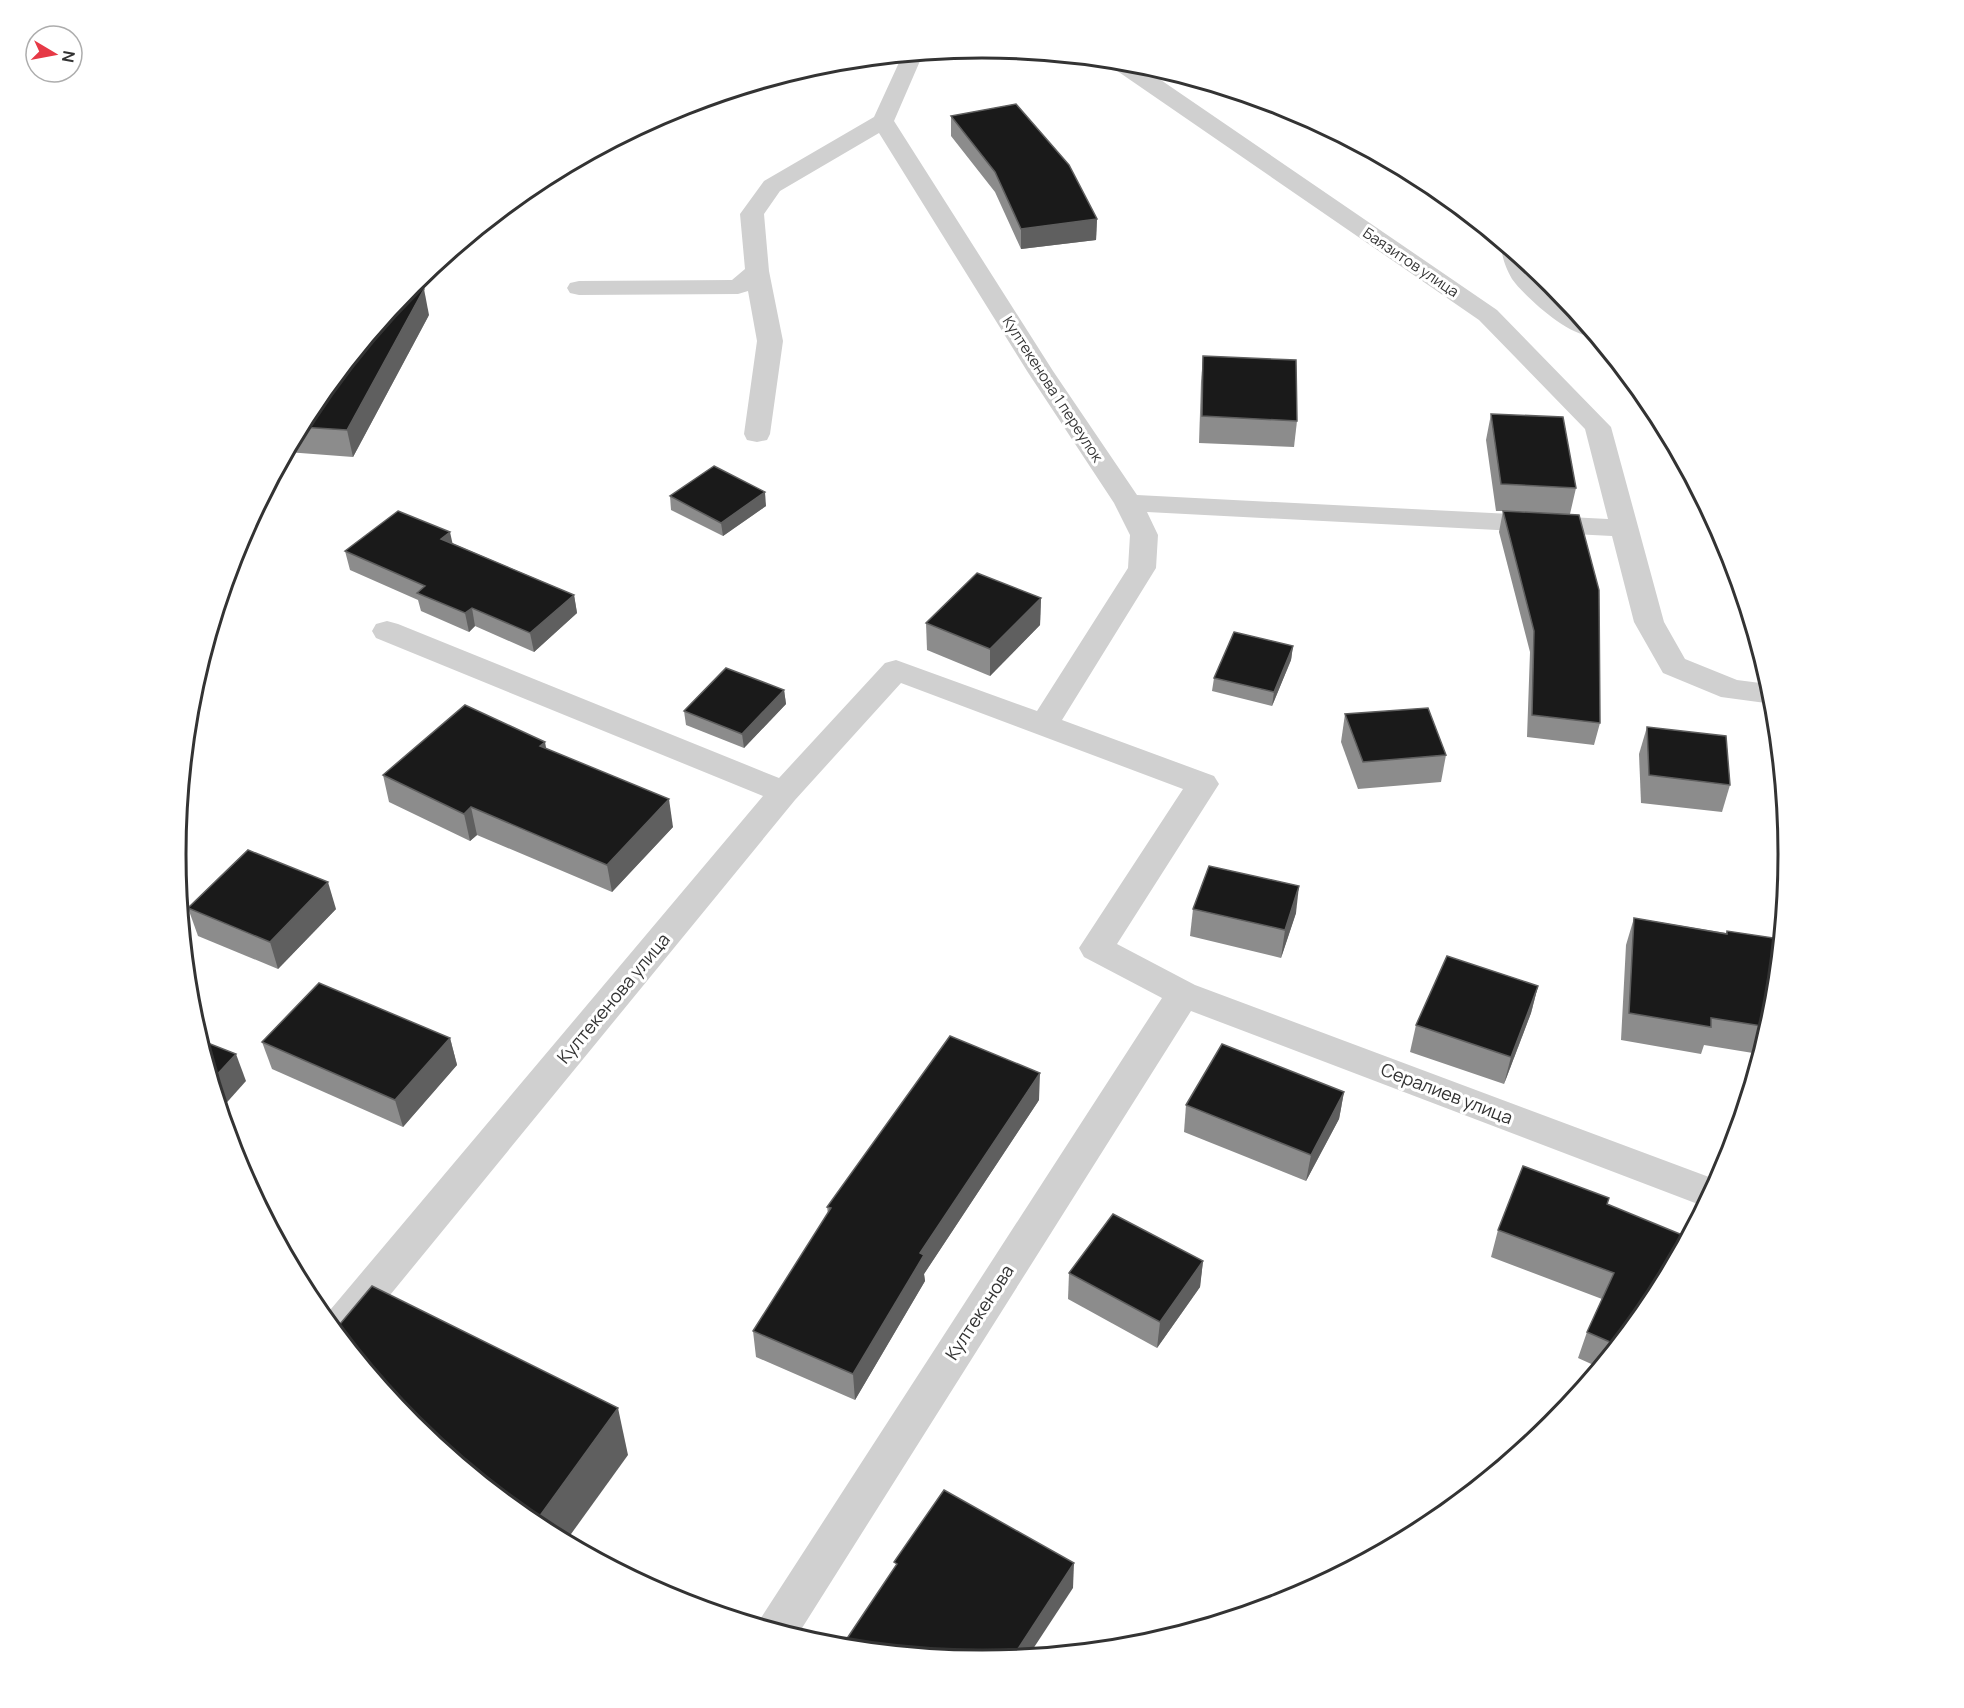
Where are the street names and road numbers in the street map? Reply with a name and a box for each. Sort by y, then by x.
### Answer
street label: Баязитов улица [1359,222,1463,302]
street label: Култекенова 1 переулок [998,312,1108,466]
street label: Култекенова улица [551,928,675,1068]
street label: Сералиев улица [1378,1057,1516,1129]
street label: Култекенова [939,1260,1019,1364]

